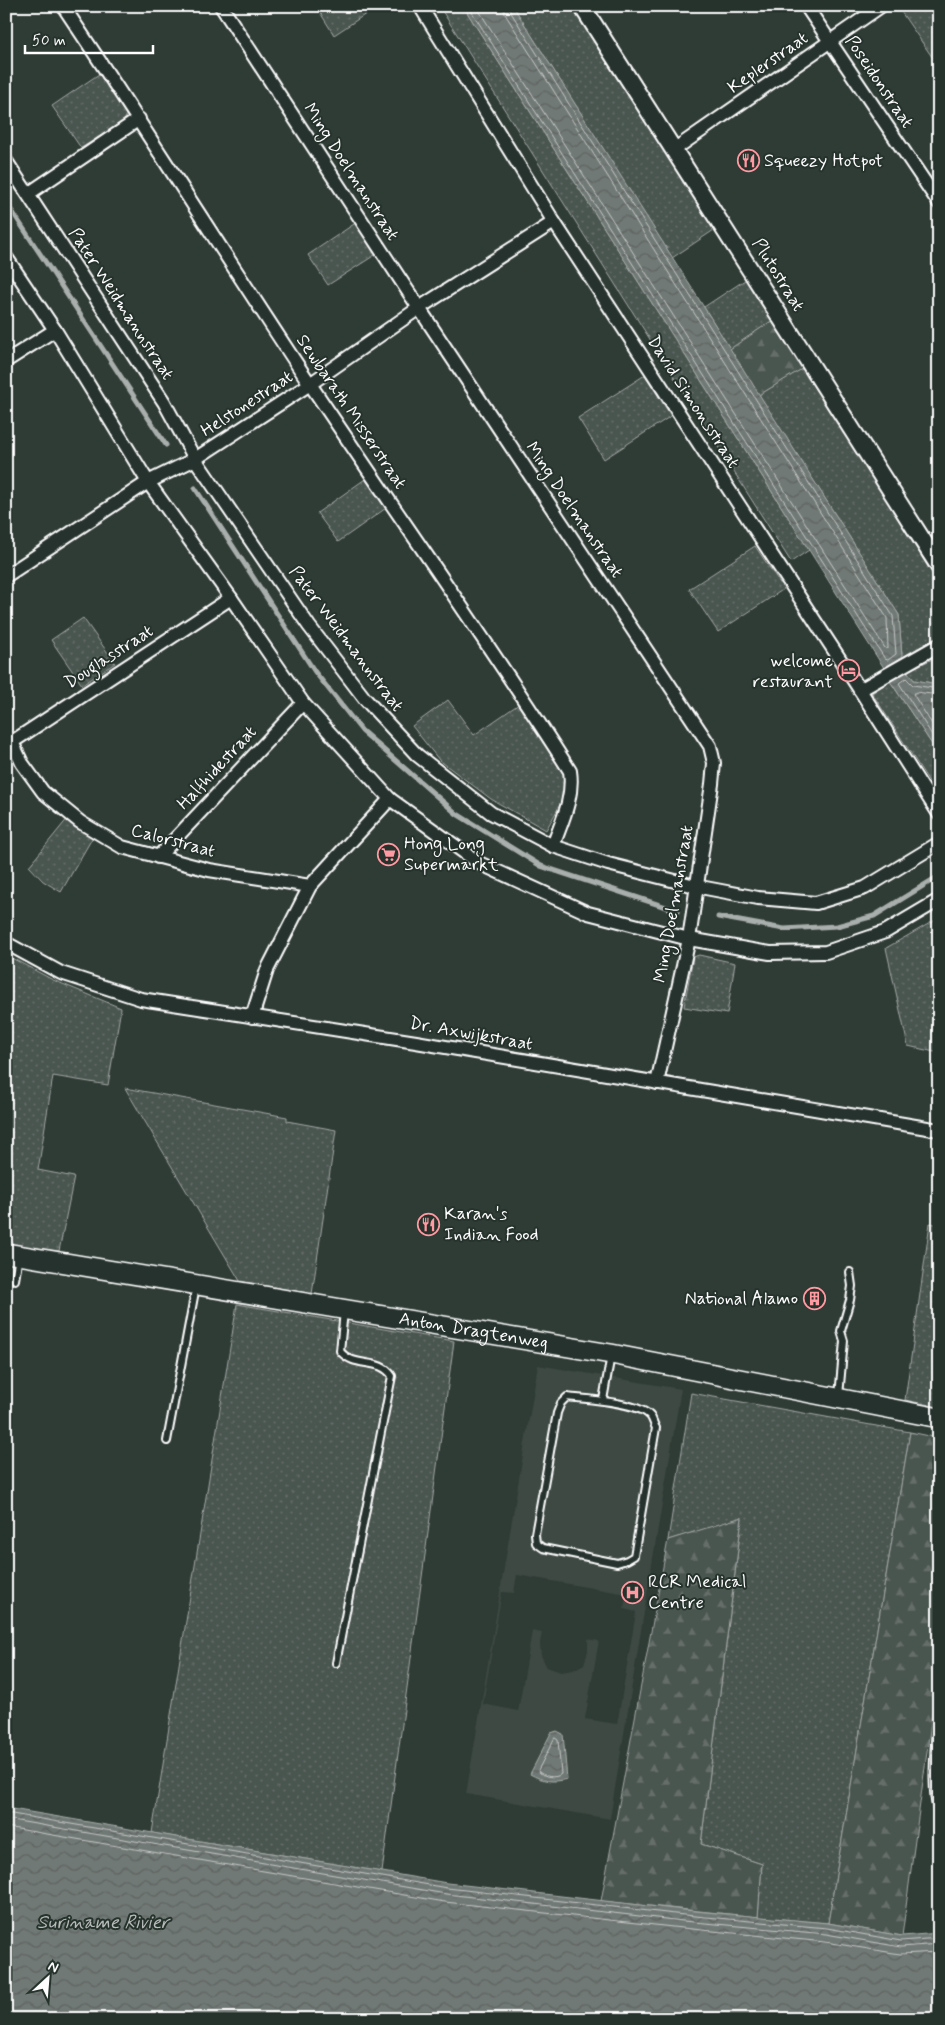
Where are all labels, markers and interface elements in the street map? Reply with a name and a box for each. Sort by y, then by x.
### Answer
scale bar [25,22,152,54]
street label: Keplerstraat [723,26,813,100]
text: 50 m [32,31,66,51]
street label: Poseidonstraat [839,31,919,133]
street label: Ming Doelmanstraat [297,99,405,246]
restaurant icon: Squeezy Hotpot [736,149,760,173]
place label: Squeezy Hotpot [764,149,883,173]
street label: Pater Weidmannstraat [63,223,179,385]
street label: Plutostraat [746,234,810,316]
street label: Sewbarath Misserstraat [290,330,412,494]
street label: David Simonsstraat [641,331,745,473]
street label: Helstonestraat [196,365,298,443]
street label: Ming Doelmanstraat [519,437,629,584]
street label: Pater Weidmannstraat [283,561,409,717]
street label: Douglasstraat [60,619,159,696]
place label: welcome restaurant [753,649,833,694]
hotel icon: welcome restaurant [837,659,861,683]
street label: Halfhidestraat [172,720,262,815]
street label: Calorstraat [128,818,218,864]
street label: Ming Doelmanstraat [648,823,701,985]
place label: Hong Long Supermarkt [404,832,499,877]
supermarket icon: Hong Long Supermarkt [376,842,400,866]
street label: Dr. Axwijkstraat [408,1011,535,1057]
place label: Karan's Indian Food [444,1202,539,1247]
restaurant icon: Karan's Indian Food [416,1212,440,1236]
place label: National Alamo [685,1287,798,1311]
building icon: National Alamo [802,1287,826,1311]
street label: Anton Dragtenweg [397,1307,550,1355]
place label: RCR Medical Centre [648,1570,747,1615]
hospital icon: RCR Medical Centre [620,1580,644,1604]
water label: Suriname Rivier [37,1910,171,1935]
north arrow [22,1952,72,2002]
text: N [45,1957,61,1977]

